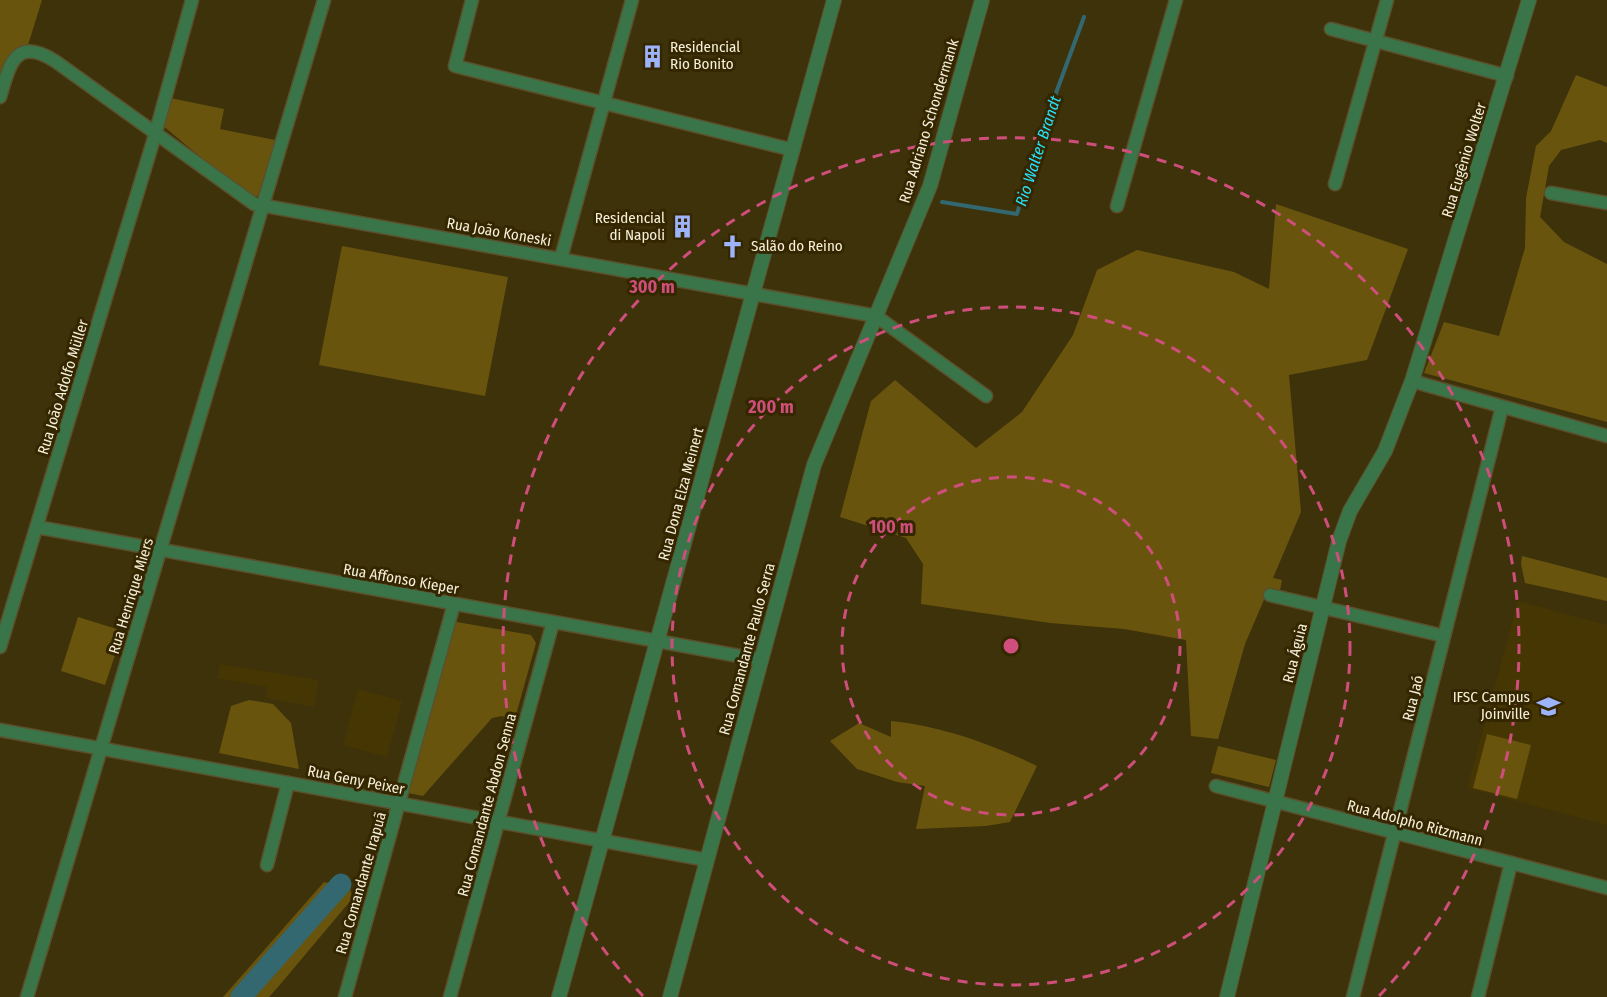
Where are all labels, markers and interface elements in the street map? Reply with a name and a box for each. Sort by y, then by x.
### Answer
street label: Rua Adriano Schondermank [895,37,963,205]
place label: Residencial Rio Bonito [670,38,740,73]
building icon: Residencial Rio Bonito [639,43,665,69]
water label: Rio Walter Brandt [1011,93,1065,209]
street label: Rua Eugênio Wolter [1438,100,1490,220]
place label: Residencial di Napoli [595,209,665,244]
street label: Rua João Koneski [445,214,553,250]
building icon: Residencial di Napoli [670,214,696,240]
church icon: Salão do Reino [720,233,746,259]
place label: Salão do Reino [751,237,843,255]
text: 300 m [628,276,675,298]
street label: Rua João Adolfo Müller [34,317,92,457]
text: 200 m [747,396,794,418]
street label: Rua Dona Elza Meinert [655,425,707,563]
text: 100 m [869,516,913,538]
street label: Rua Henrique Miers [105,536,157,656]
street label: Rua Affonso Kieper [342,560,461,598]
street label: Rua Comandante Paulo Serra [715,561,779,737]
street label: Rua Águia [1279,621,1311,685]
centre of rings [1001,636,1021,656]
street label: Rua Jaó [1399,673,1427,723]
place label: IFSC Campus Joinville [1453,688,1530,723]
school or university icon: IFSC Campus Joinville [1535,693,1561,719]
street label: Rua Comandante Abdon Senna [454,711,520,899]
street label: Rua Geny Peixer [306,762,407,798]
street label: Rua Adolpho Ritzmann [1345,796,1485,850]
street label: Rua Comandante Irapuã [332,810,390,956]

